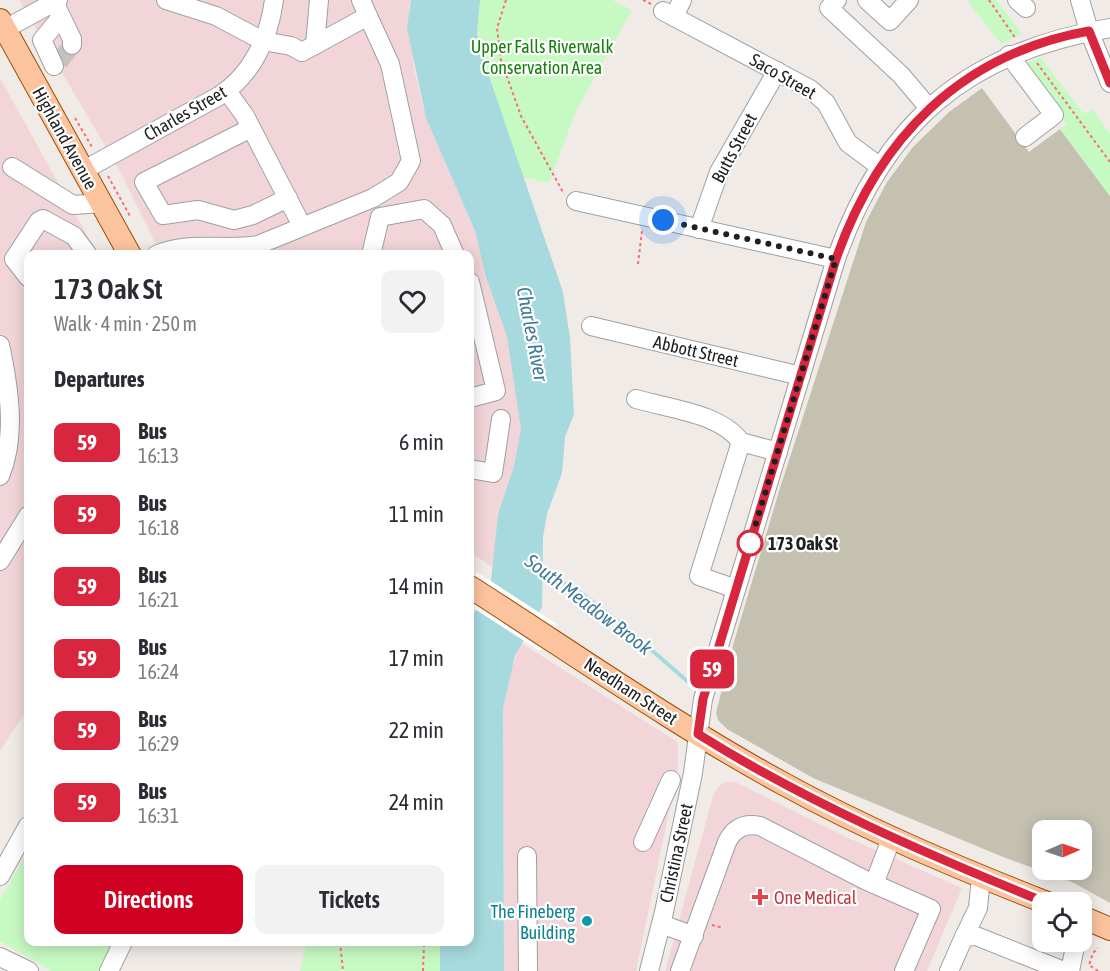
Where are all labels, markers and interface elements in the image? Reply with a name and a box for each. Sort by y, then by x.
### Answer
park label: Upper Falls Riverwalk Conservation Area [471,36,613,78]
street label: Saco Street [746,49,820,103]
street label: Charles Street [140,81,230,145]
street label: Highland Avenue [28,83,102,193]
street label: Butts Street [707,110,761,186]
your location [648,205,678,235]
button: heart [381,270,444,333]
text: 173 Oak St [54,273,163,305]
water label: Charles River [513,285,554,384]
text: Walk · 4 min · 250 m [54,312,197,335]
street label: Abbott Street [651,331,741,371]
text: Departures [54,366,144,392]
text: Bus [138,418,167,444]
text: 6 min [399,429,444,455]
text: 59 [77,430,97,454]
text: 16:13 [138,444,179,467]
text: Bus [138,490,167,516]
text: 11 min [389,501,444,527]
text: 59 [77,502,97,526]
text: 16:18 [138,516,179,539]
marker: 173 Oak St [737,530,763,556]
place label: 173 Oak St [768,533,839,554]
water label: South Meadow Brook [520,548,657,659]
text: Bus [138,562,167,588]
text: 14 min [389,573,444,599]
text: 59 [77,574,97,598]
text: 16:21 [138,588,179,611]
text: Bus [138,634,167,660]
text: 17 min [389,645,444,671]
text: 59 [77,646,97,670]
line badge: 59 [685,650,739,688]
street label: Needham Street [580,653,682,729]
text: 59 [702,657,722,681]
text: 16:24 [138,660,179,683]
text: Bus [138,706,167,732]
text: 22 min [389,717,444,743]
text: 59 [77,718,97,742]
text: 16:29 [138,732,179,755]
text: Bus [138,778,167,804]
text: 24 min [389,789,444,815]
text: 59 [77,790,97,814]
street label: Christina Street [655,801,697,905]
text: 16:31 [138,804,179,827]
north arrow [1032,820,1092,880]
map controls [1032,820,1092,952]
button: Directions [54,865,243,934]
button: Tickets [255,865,444,934]
place label: One Medical [774,887,857,908]
marker: One Medical [751,888,769,906]
button: locate [1032,892,1092,952]
place label: The Fineberg Building [491,901,575,943]
marker: The Fineberg Building [580,914,594,928]

